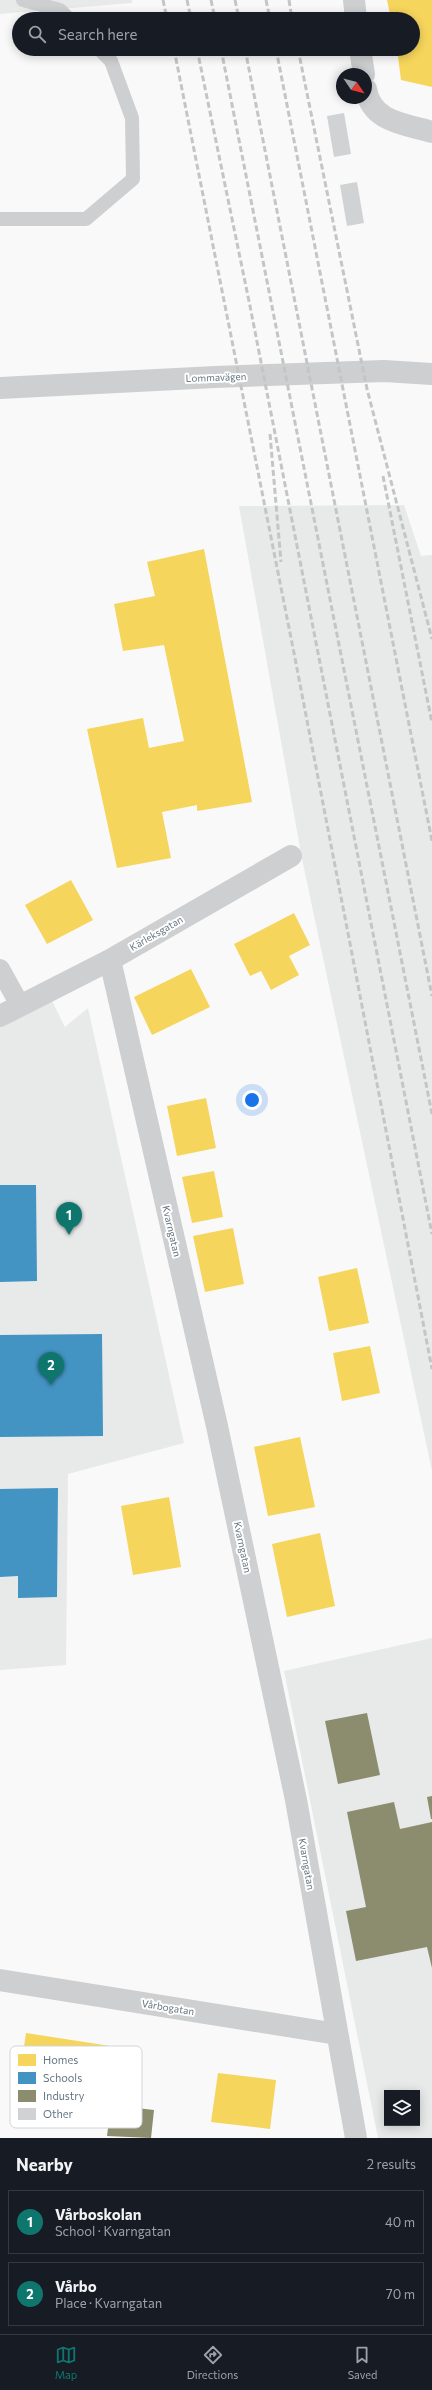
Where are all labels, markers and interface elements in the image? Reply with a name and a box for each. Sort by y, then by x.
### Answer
search box [12,12,420,56]
icon: search [26,23,48,45]
text: Search here [58,25,137,43]
north arrow [336,68,372,104]
street label: Lommavägen [185,370,247,384]
street label: Kärleksgatan [127,913,185,953]
your location [242,1090,262,1110]
pin: 1 [56,1202,82,1235]
street label: Kvarngatan [160,1204,184,1258]
pin: 2 [38,1352,64,1385]
street label: Kvarngatan [232,1520,254,1574]
street label: Kvarngatan [297,1837,317,1891]
street label: Vårbogatan [141,1997,195,2017]
legend [10,2046,142,2128]
text: Homes [43,2053,78,2066]
text: Schools [43,2071,82,2084]
text: Industry [43,2089,85,2102]
map controls [384,2090,420,2126]
button: layers [384,2090,420,2126]
text: Other [43,2107,74,2120]
text: Nearby [16,2154,73,2175]
text: 2 results [367,2156,416,2172]
text: Vårboskolan [55,2205,141,2223]
text: 1 [27,2214,33,2230]
text: 40 m [385,2214,415,2230]
text: School · Kvarngatan [55,2223,171,2239]
text: Vårbo [55,2277,97,2295]
text: 2 [26,2286,34,2302]
text: 70 m [386,2286,415,2302]
text: Place · Kvarngatan [55,2295,162,2311]
tab: Map [55,2344,77,2381]
tab: Directions [187,2344,238,2381]
tab: Saved [348,2344,377,2381]

